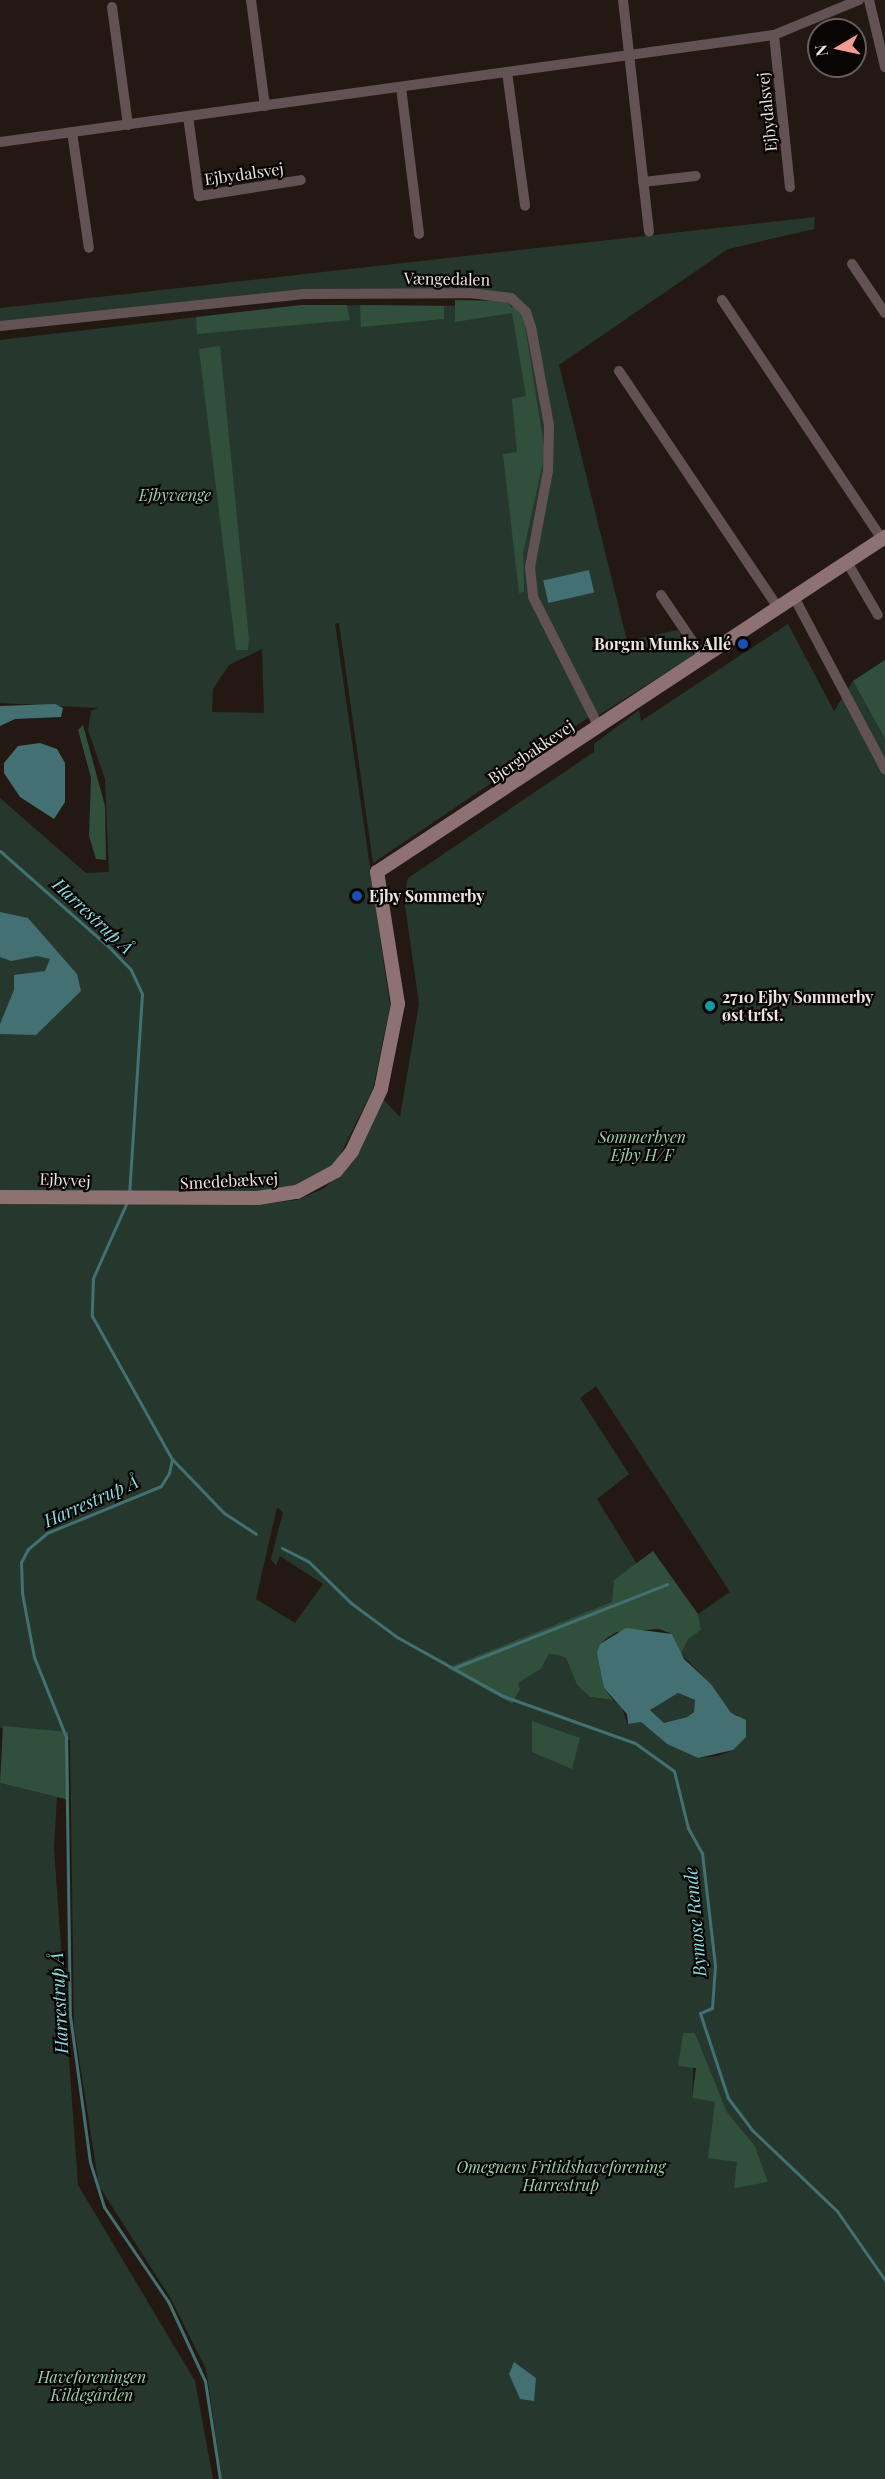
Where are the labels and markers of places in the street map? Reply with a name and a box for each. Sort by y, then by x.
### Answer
place label: Borgm Munks Allé [593,634,731,654]
marker: Borgm Munks Allé [736,637,750,651]
place label: Ejby Sommerby [369,886,485,906]
marker: Ejby Sommerby [350,889,364,903]
place label: 2710 Ejby Sommerby øst trfst. [722,987,874,1025]
marker: 2710 Ejby Sommerby øst trfst. [703,999,717,1013]

